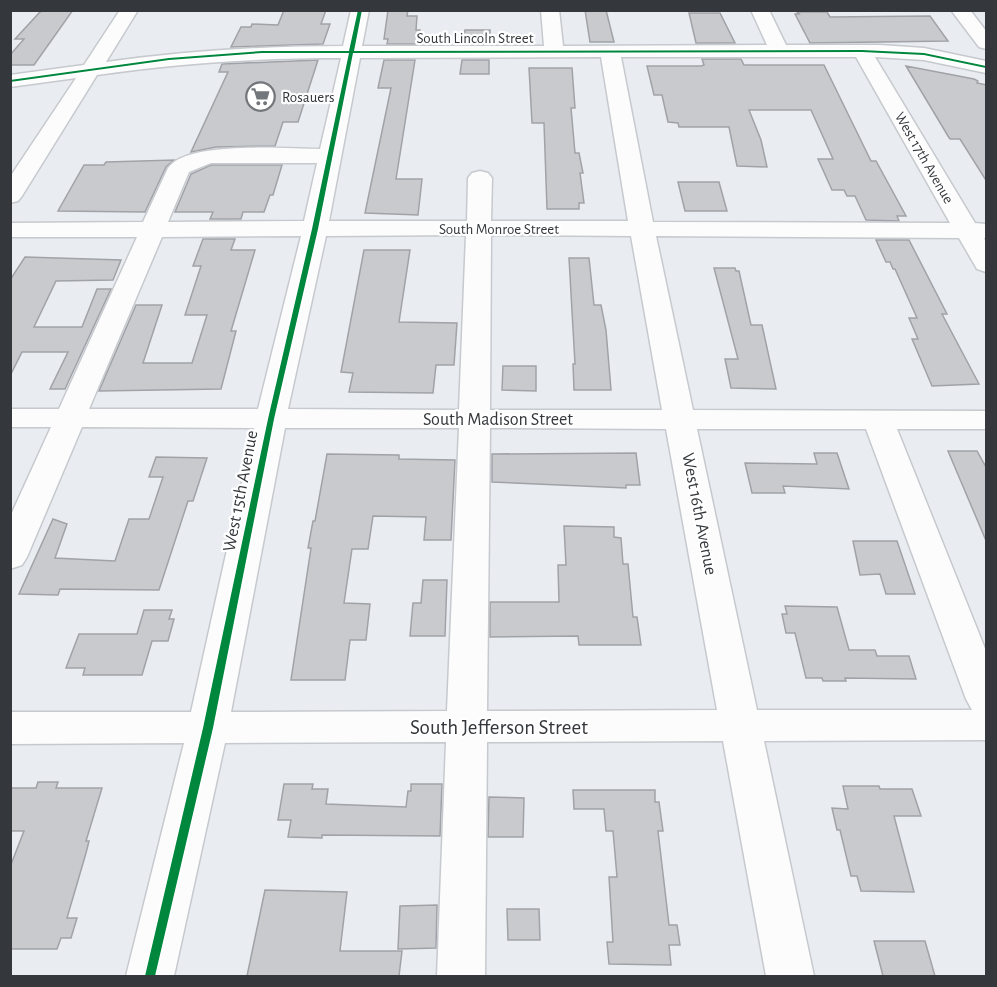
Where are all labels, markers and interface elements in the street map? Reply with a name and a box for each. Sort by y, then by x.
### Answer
street label: South Lincoln Street [417,31,534,46]
supermarket icon: Rosauers [245,81,277,113]
place label: Rosauers [282,90,335,105]
street label: West 17th Avenue [892,110,956,206]
street label: South Monroe Street [439,222,559,237]
street label: South Madison Street [423,411,573,429]
street label: West 15th Avenue [220,429,262,553]
street label: West 16th Avenue [678,451,720,577]
street label: South Jefferson Street [410,717,588,738]

